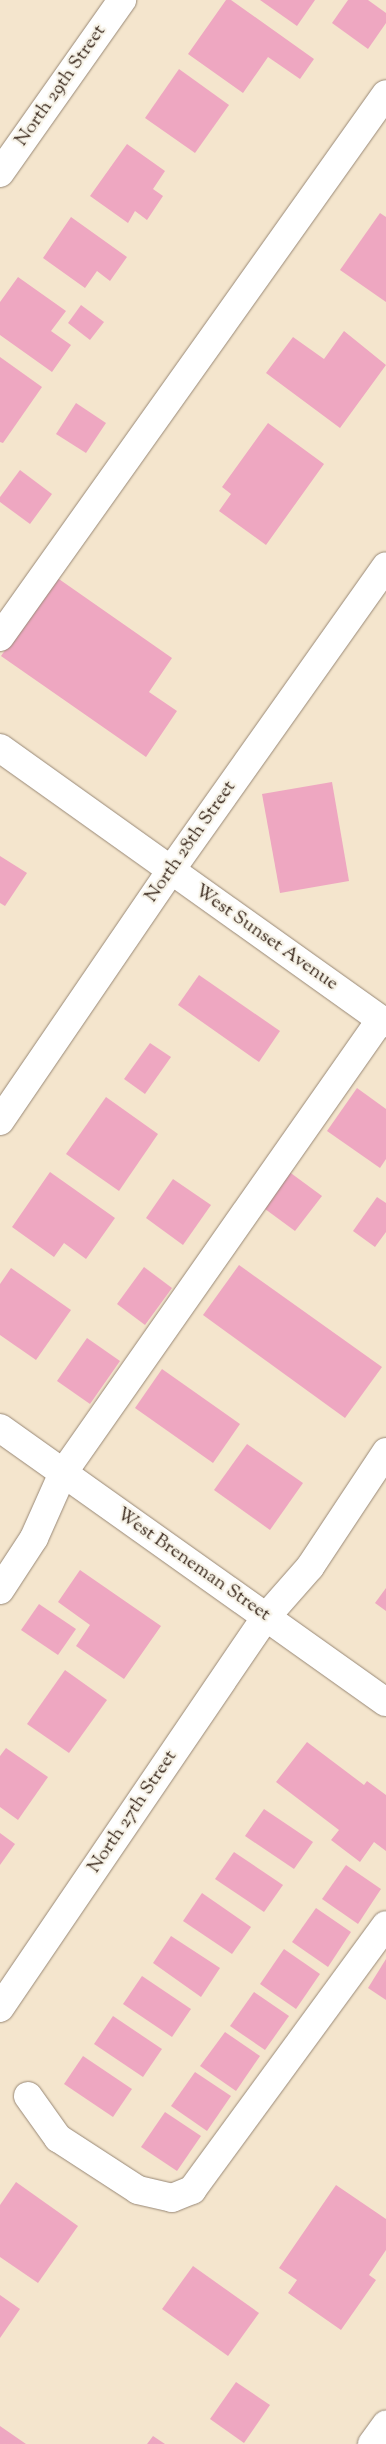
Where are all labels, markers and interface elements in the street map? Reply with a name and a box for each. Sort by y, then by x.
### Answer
street label: North 29th Street [11,21,111,151]
street label: North 28th Street [141,777,241,907]
street label: West Sunset Avenue [190,880,342,996]
street label: West Breneman Street [112,1503,274,1627]
street label: North 27th Street [83,1746,183,1878]

